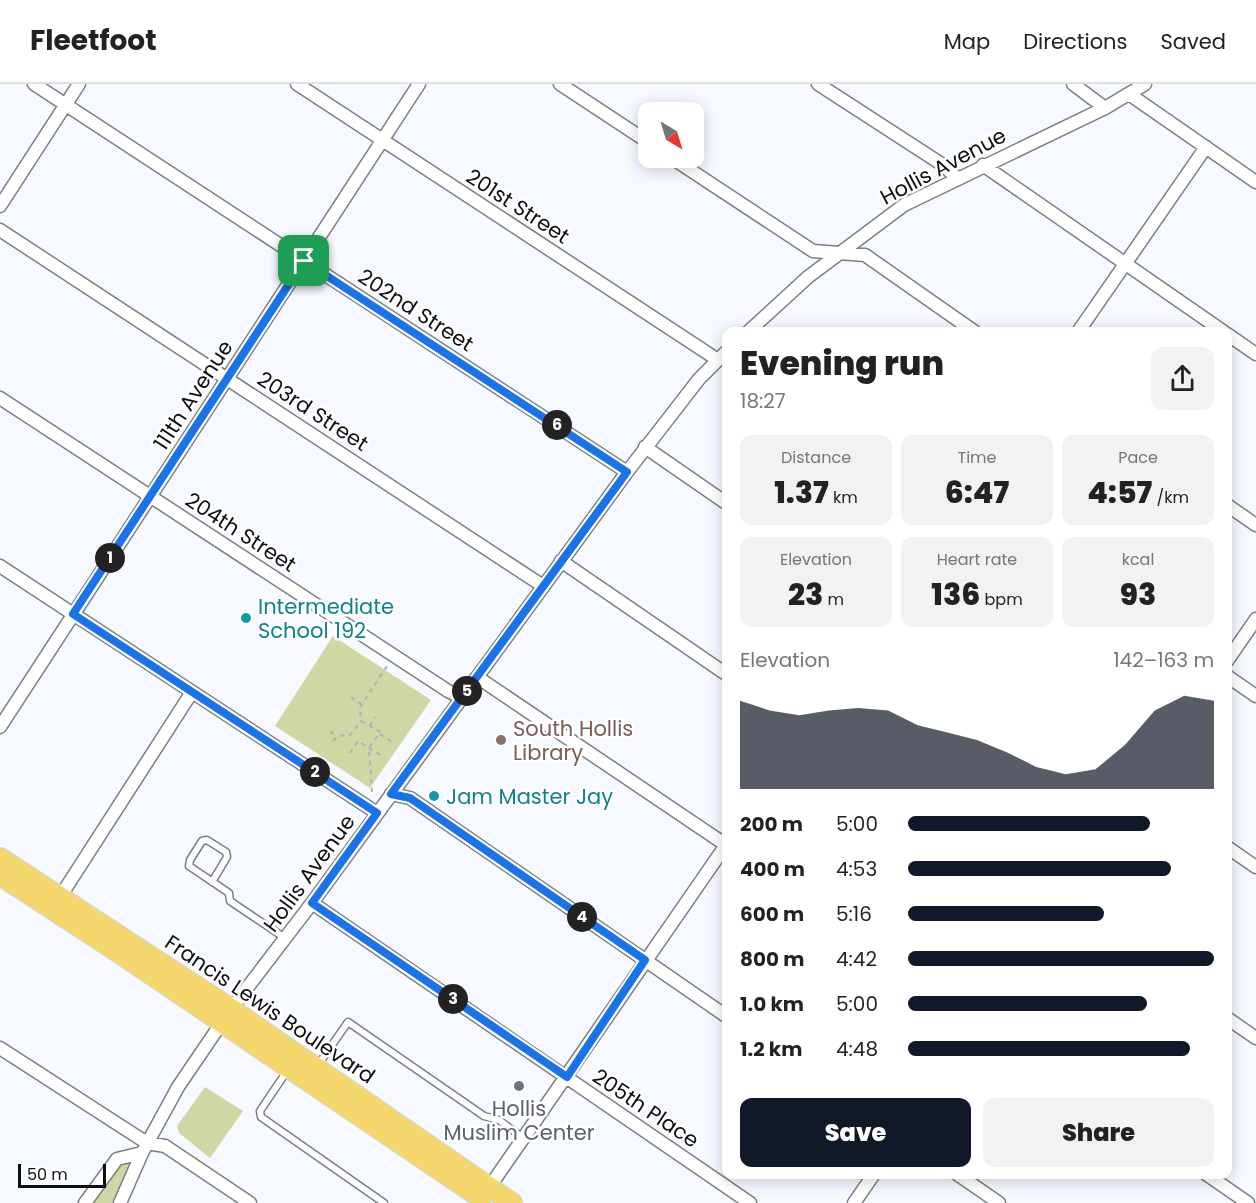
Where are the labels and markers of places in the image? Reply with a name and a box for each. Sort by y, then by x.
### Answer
pin [278,235,329,286]
pin: 6 [542,410,572,440]
pin: 1 [95,543,125,573]
place label: Intermediate School 192 [258,592,394,645]
marker: Intermediate School 192 [239,611,253,625]
pin: 5 [452,676,482,706]
place label: South Hollis Library [513,714,633,767]
marker: South Hollis Library [494,733,508,747]
pin: 2 [300,757,330,787]
place label: Jam Master Jay [446,782,613,811]
marker: Jam Master Jay [427,789,441,803]
pin: 4 [567,902,597,932]
pin: 3 [438,984,468,1014]
marker: Hollis Muslim Center [512,1079,526,1093]
place label: Hollis Muslim Center [443,1094,595,1147]

